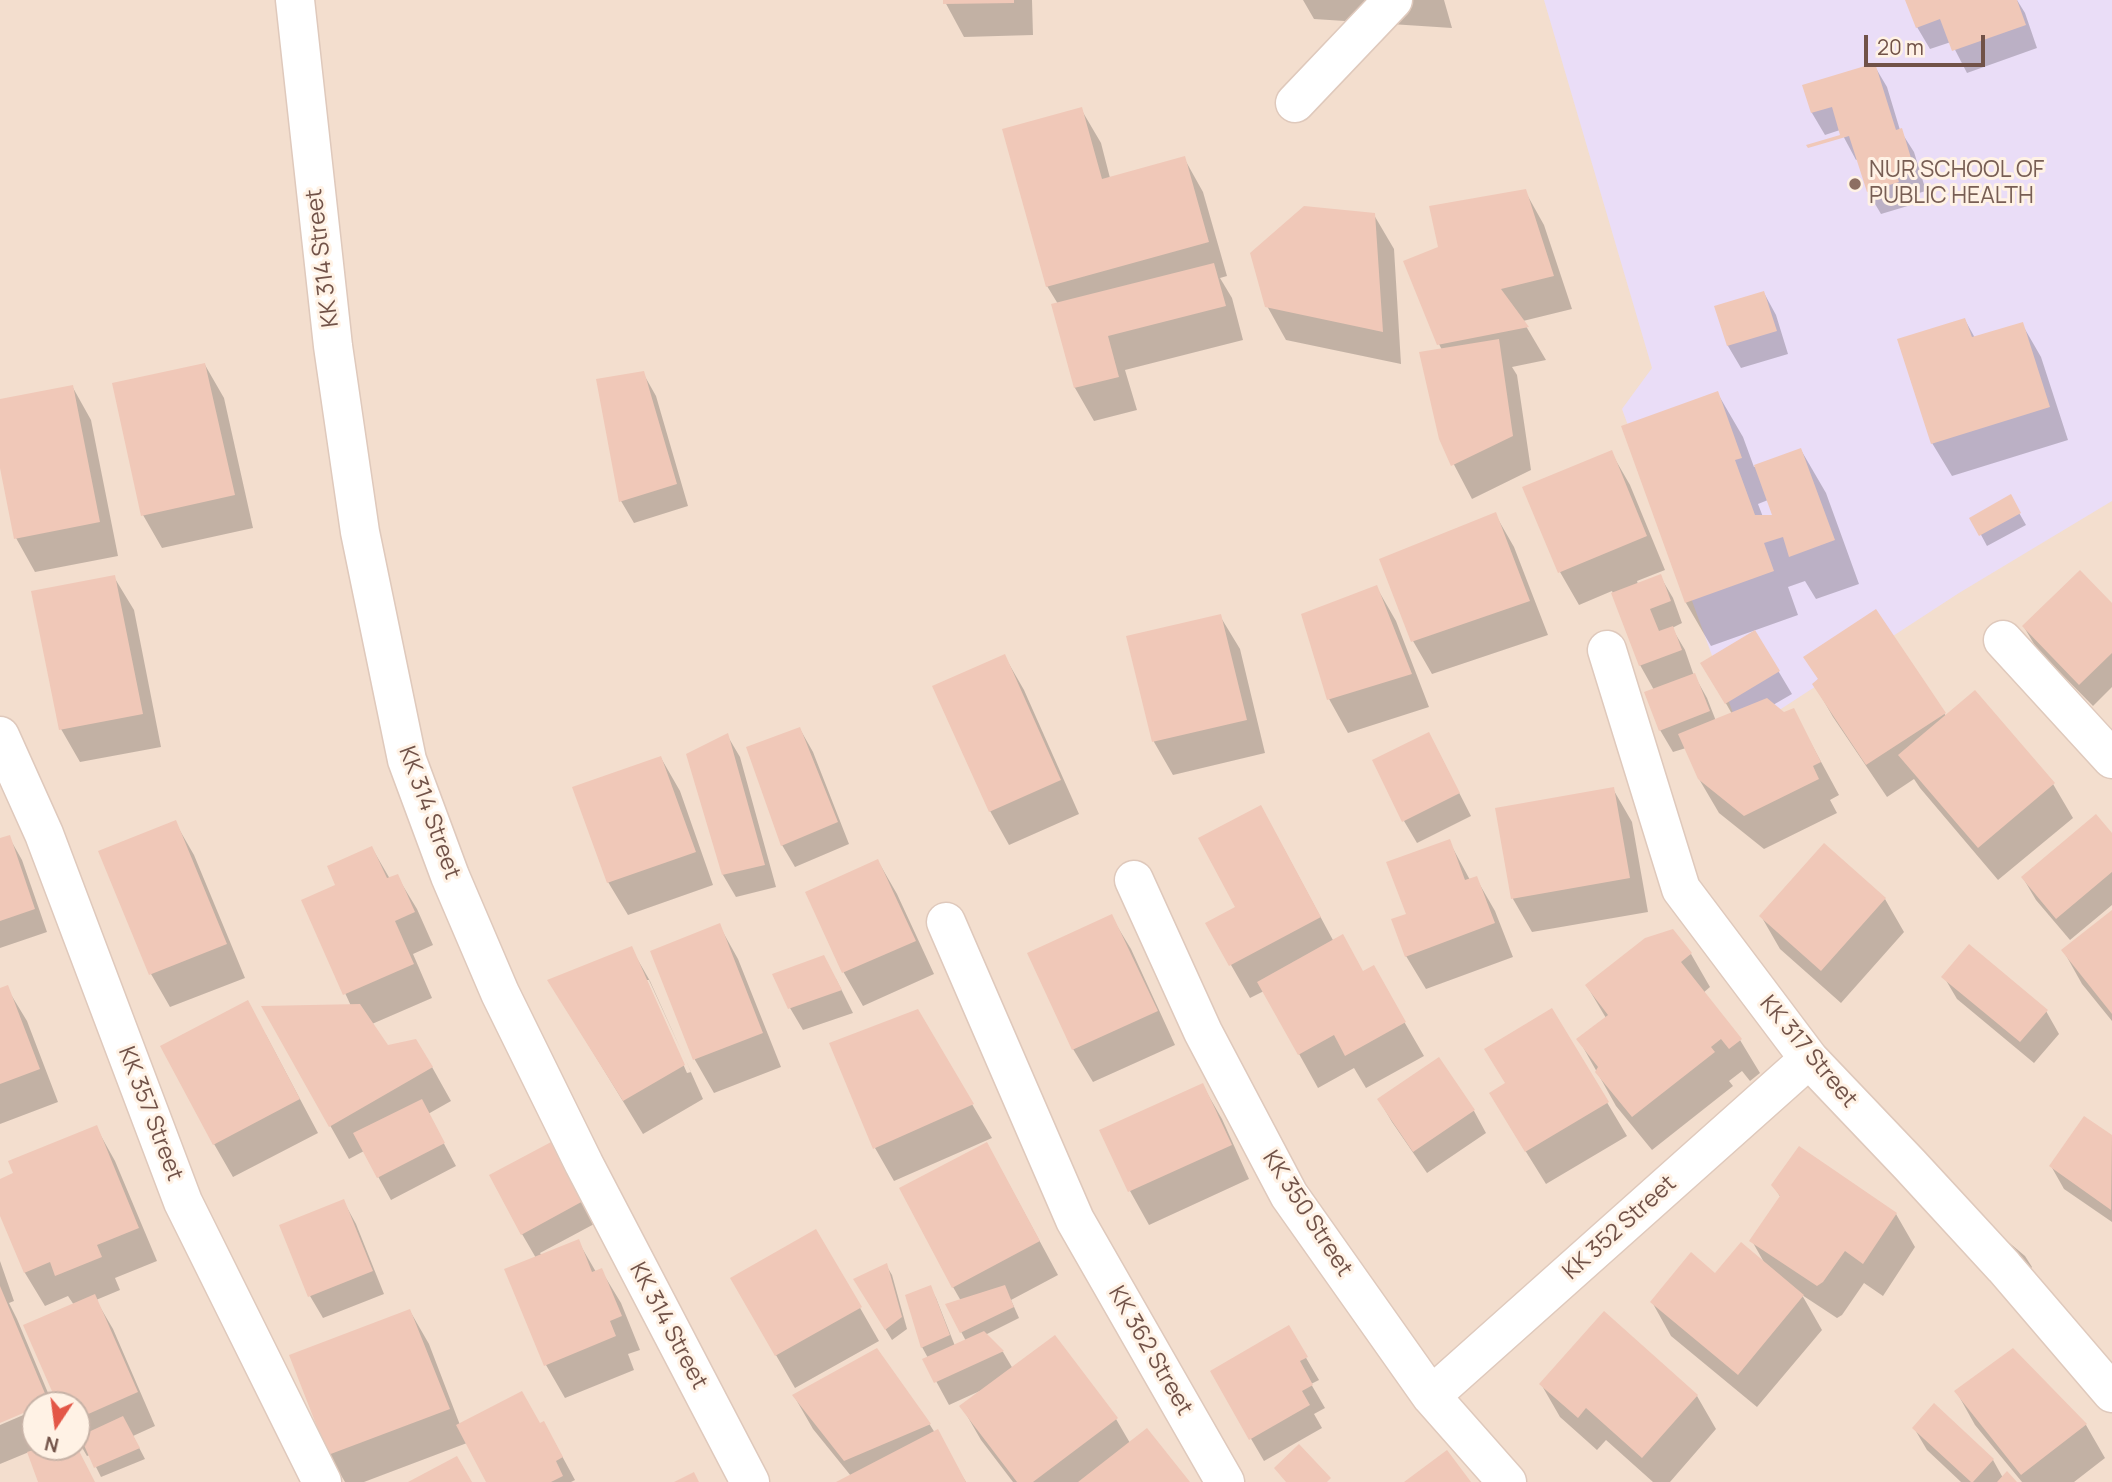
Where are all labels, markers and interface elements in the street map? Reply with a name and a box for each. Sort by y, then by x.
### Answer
scale bar [1867,21,1988,65]
text: 20 m [1877,33,1924,61]
place label: NUR SCHOOL OF PUBLIC HEALTH [1869,157,2044,211]
marker: NUR SCHOOL OF PUBLIC HEALTH [1847,176,1863,192]
street label: KK 314 Street [301,187,345,329]
street label: KK 314 Street [392,743,466,883]
street label: KK 317 Street [1753,991,1863,1113]
street label: KK 357 Street [112,1043,188,1185]
street label: KK 350 Street [1256,1146,1358,1282]
street label: KK 352 Street [1558,1170,1682,1286]
street label: KK 314 Street [623,1258,713,1394]
street label: KK 362 Street [1102,1282,1198,1420]
north arrow [21,1391,91,1461]
text: N [42,1430,61,1459]

